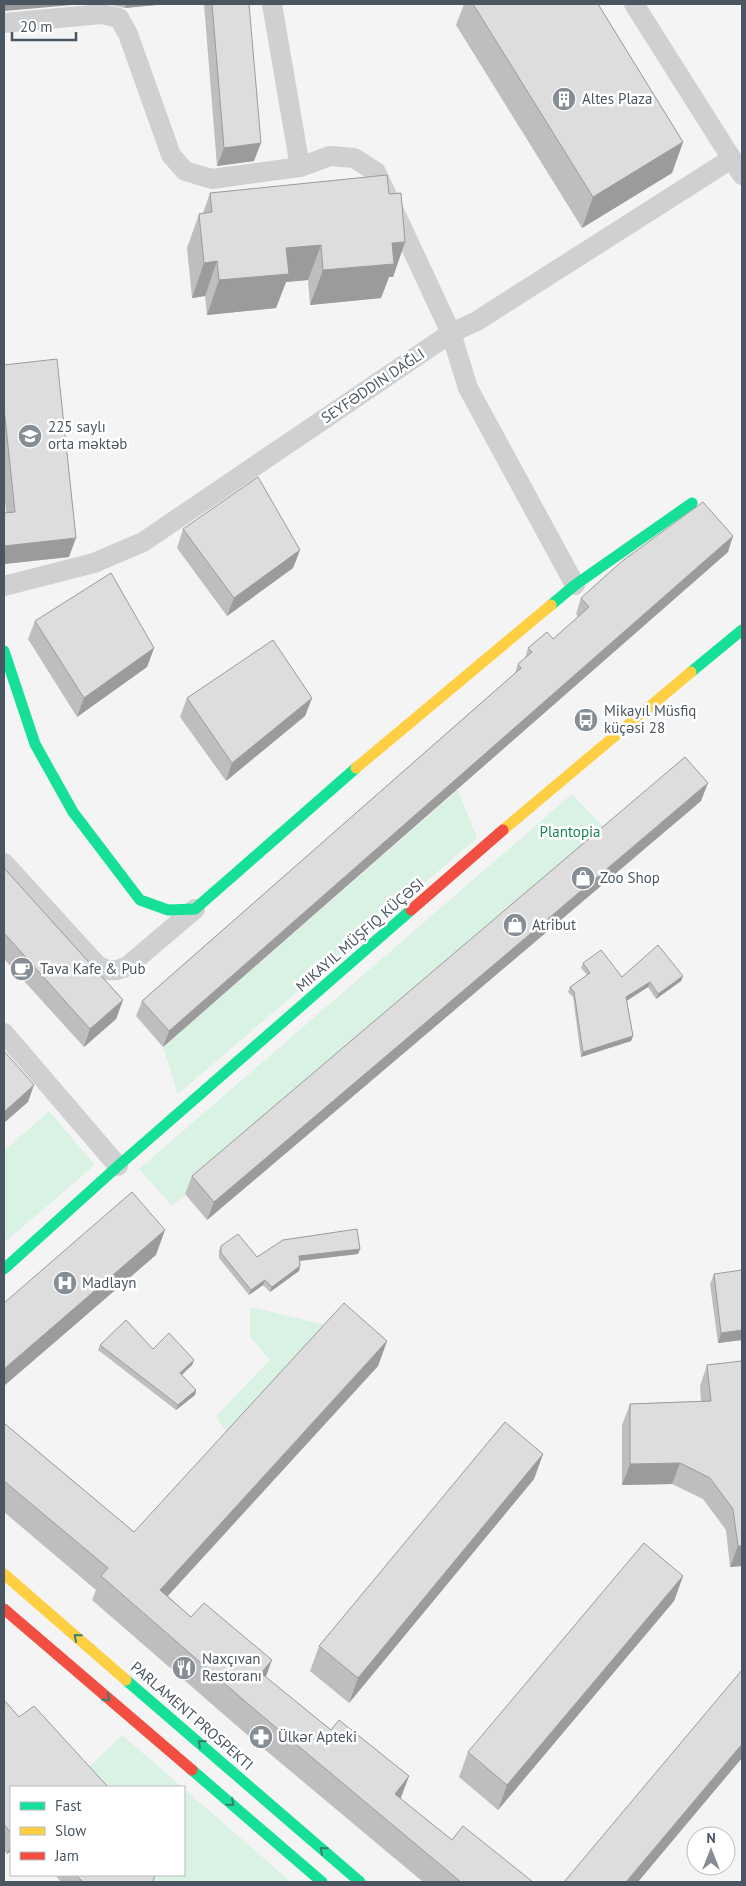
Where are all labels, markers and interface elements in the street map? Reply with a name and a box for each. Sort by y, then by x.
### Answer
scale bar [12,10,76,42]
text: 20 m [20,17,53,36]
building icon: Altes Plaza [551,86,577,112]
place label: Altes Plaza [582,89,652,108]
street label: SEYFƏDDIN DAĞLI [317,344,428,427]
place label: 225 saylı orta məktəb [48,417,127,453]
school or university icon: 225 saylı orta məktəb [17,423,43,449]
place label: Mikayıl Müsfiq küçəsi 28 [604,701,696,737]
bus stop icon: Mikayıl Müsfiq küçəsi 28 [573,707,599,733]
park label: Plantopia [540,822,600,841]
shop icon: Zoo Shop [570,865,596,891]
place label: Zoo Shop [600,868,660,887]
street label: MIKAYIL MÜŞFIQ KÜÇƏSI [292,874,428,995]
shop icon: Atribut [502,912,528,938]
place label: Atribut [532,915,576,934]
cafe icon: Tava Kafe & Pub [9,956,35,982]
place label: Tava Kafe & Pub [40,959,146,978]
hospital icon: Madlayn [52,1270,78,1296]
place label: Madlayn [82,1273,136,1292]
one-way arrow [74,1634,83,1643]
place label: Naxçıvan Restoranı [202,1649,262,1685]
restaurant icon: Naxçıvan Restoranı [171,1655,197,1681]
street label: PARLAMENT PROSPEKTI [127,1657,257,1774]
one-way arrow [102,1692,111,1701]
pharmacy icon: Ülkər Apteki [248,1724,274,1750]
place label: Ülkər Apteki [278,1727,357,1746]
one-way arrow [197,1740,206,1749]
legend [10,1786,185,1876]
text: Fast [55,1796,82,1815]
one-way arrow [225,1798,234,1807]
text: Slow [55,1821,86,1840]
north arrow [686,1826,736,1876]
text: N [706,1829,716,1847]
text: Jam [54,1846,79,1865]
one-way arrow [320,1847,329,1856]

